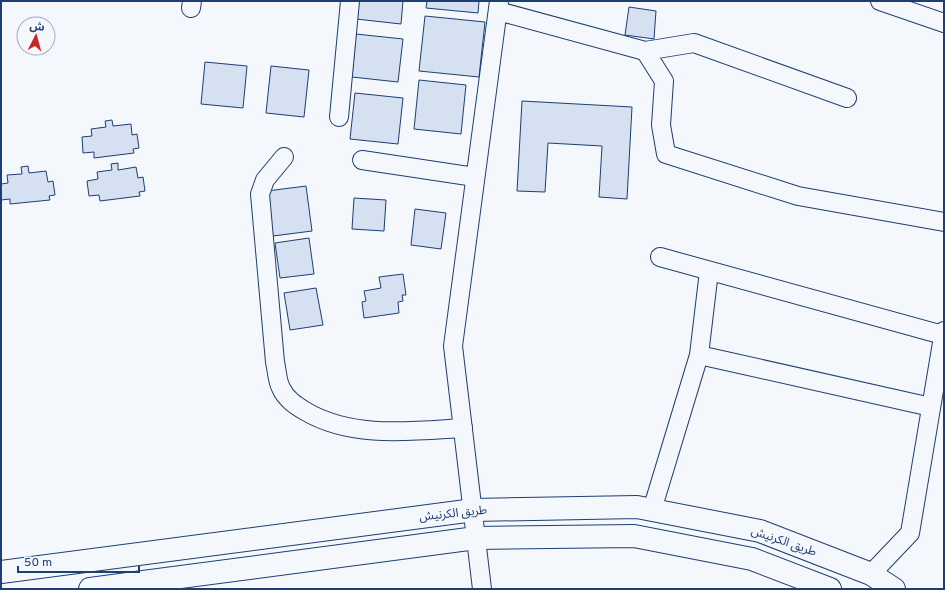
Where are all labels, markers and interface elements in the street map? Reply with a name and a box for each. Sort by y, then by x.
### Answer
north arrow [16,16,56,56]
text: ش [29,19,45,35]
street label: طريق الكرنيش [418,502,488,526]
street label: طريق الكرنيش [749,523,818,561]
scale bar [18,548,139,574]
text: 50 m [24,555,52,571]

